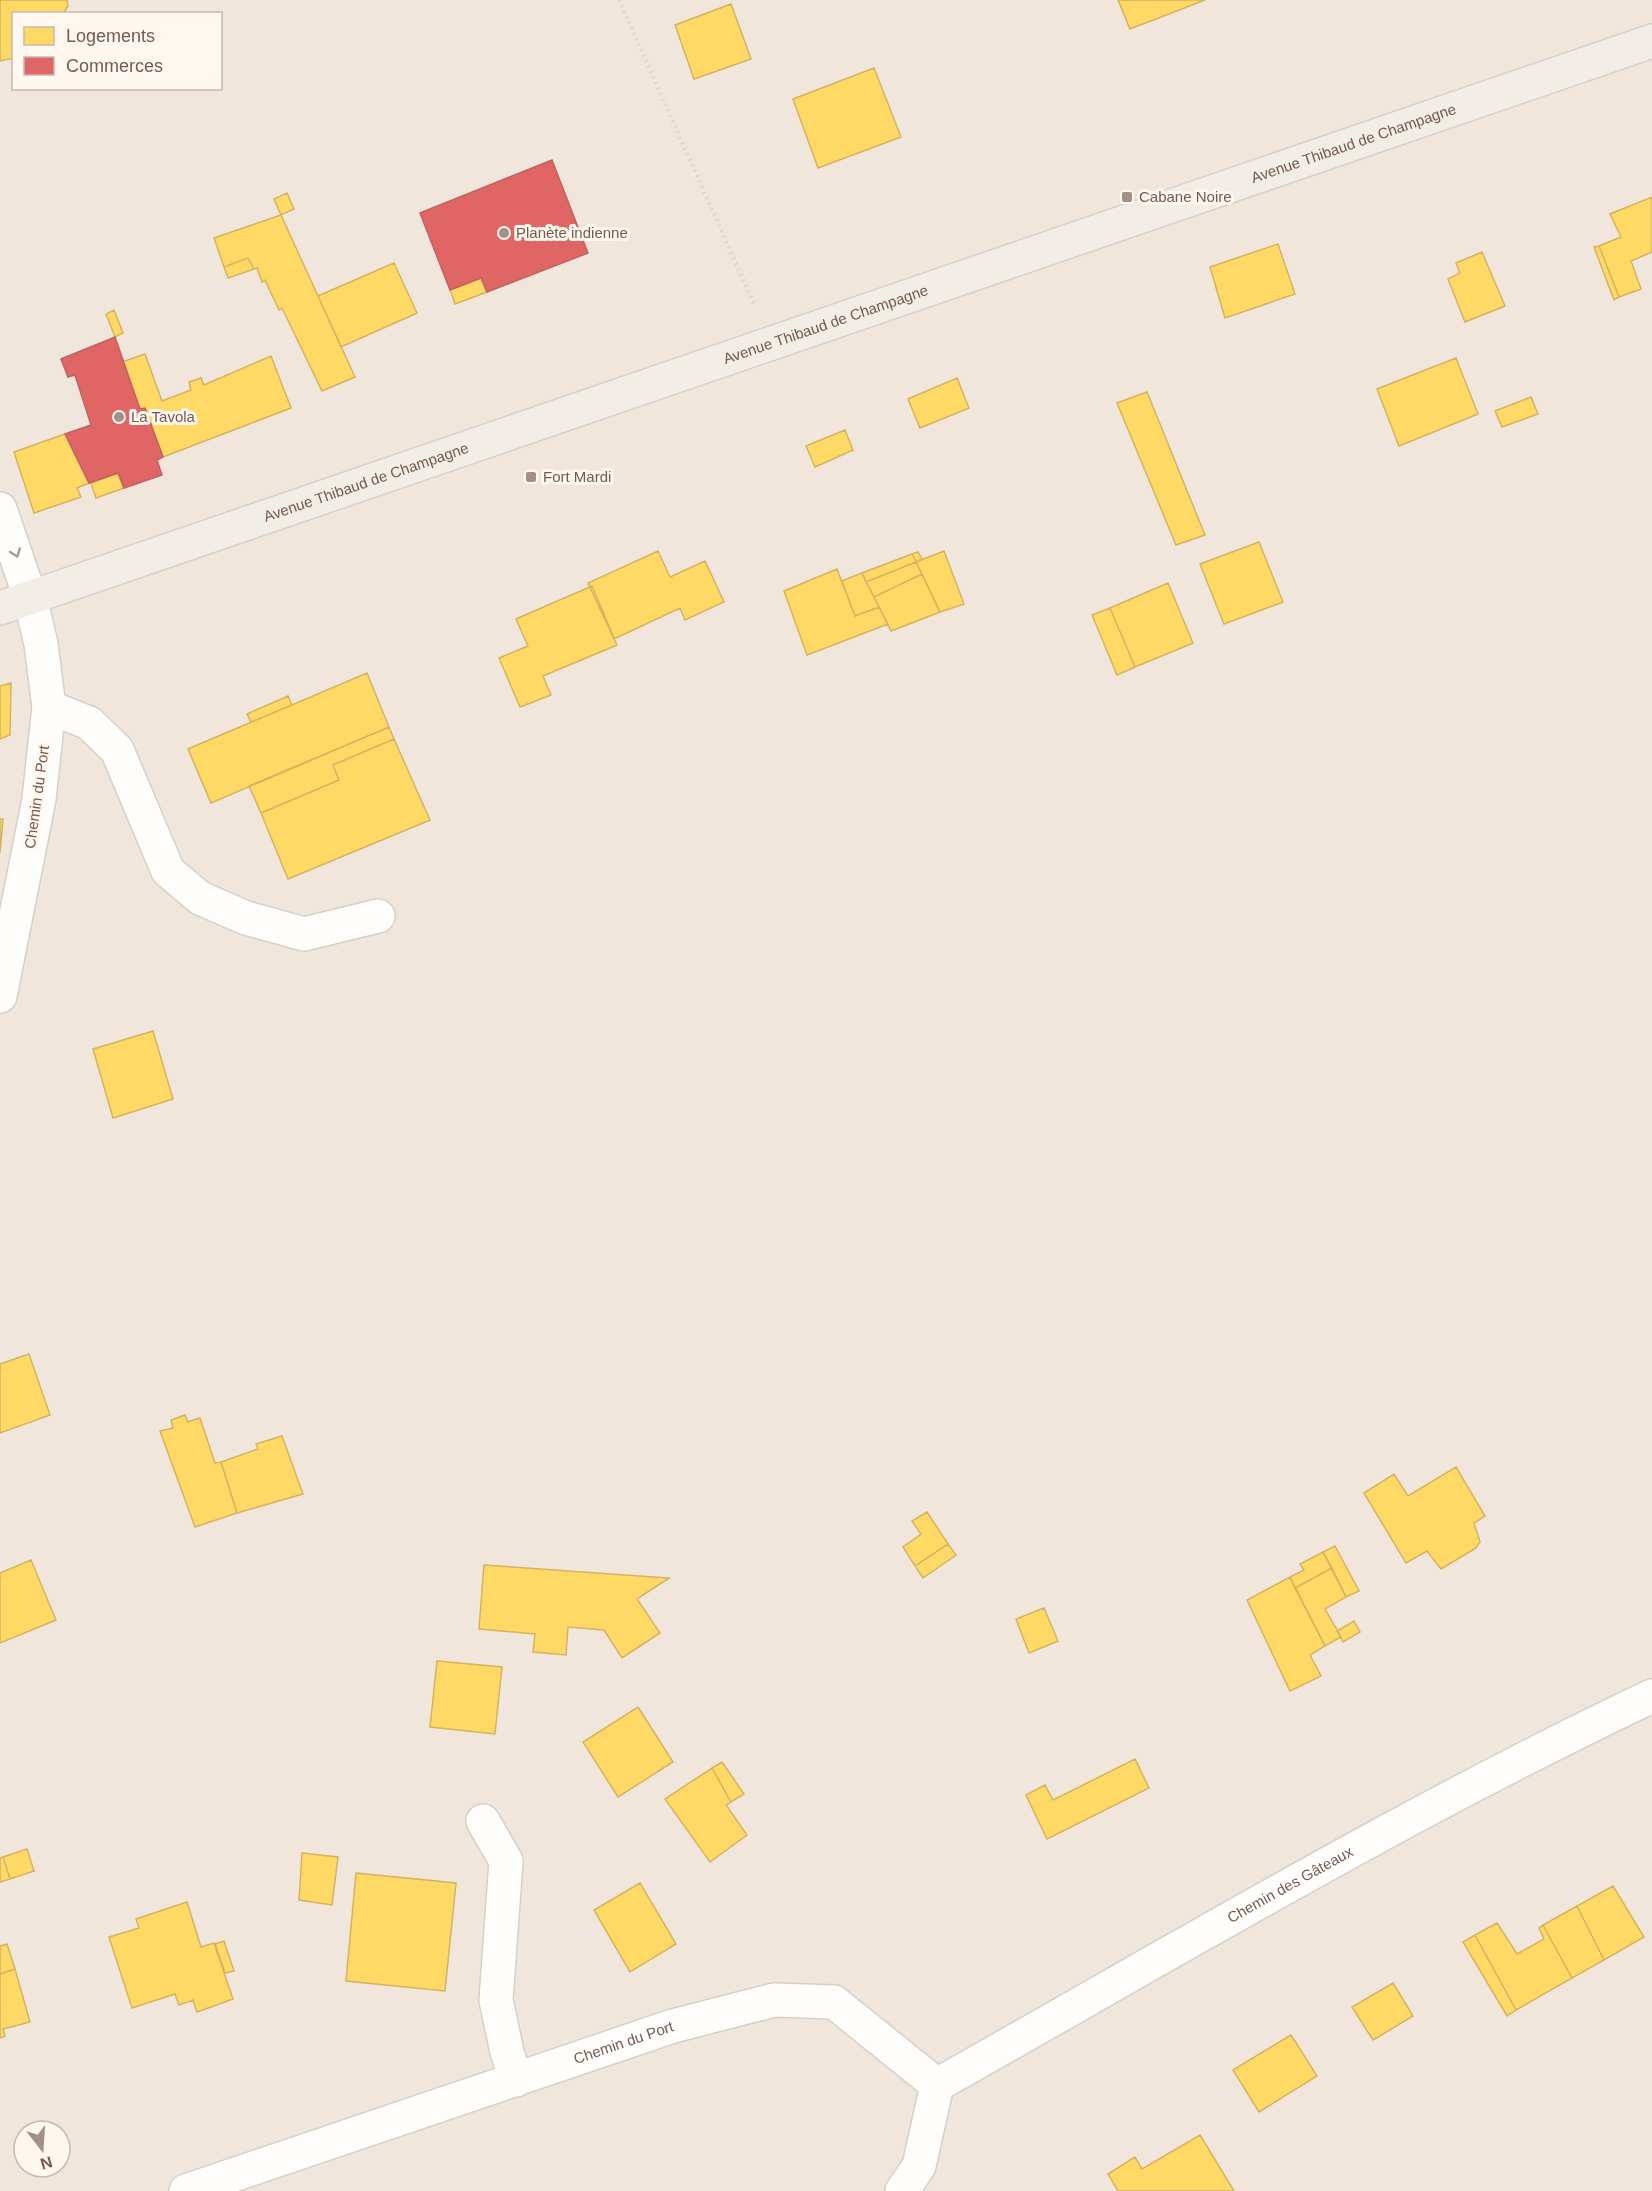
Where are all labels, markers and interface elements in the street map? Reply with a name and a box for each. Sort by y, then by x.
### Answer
legend [12,12,222,90]
text: Logements [66,26,155,46]
text: Commerces [66,56,163,76]
street label: Avenue Thibaud de Champagne [1249,100,1458,186]
place label: Cabane Noire [1139,188,1232,205]
marker: Cabane Noire [1120,190,1134,204]
place label: Planète indienne [516,224,628,241]
marker: Planète indienne [497,226,511,240]
street label: Avenue Thibaud de Champagne [721,281,930,367]
place label: La Tavola [131,408,196,425]
marker: La Tavola [112,410,126,424]
street label: Avenue Thibaud de Champagne [261,439,471,525]
place label: Fort Mardi [543,468,611,485]
marker: Fort Mardi [524,470,538,484]
one-way arrow [9,547,22,558]
street label: Chemin du Port [21,743,52,850]
street label: Chemin des Gâteaux [1224,1842,1356,1926]
street label: Chemin du Port [571,2017,676,2067]
north arrow [12,2119,72,2179]
text: N [38,2153,54,2173]

